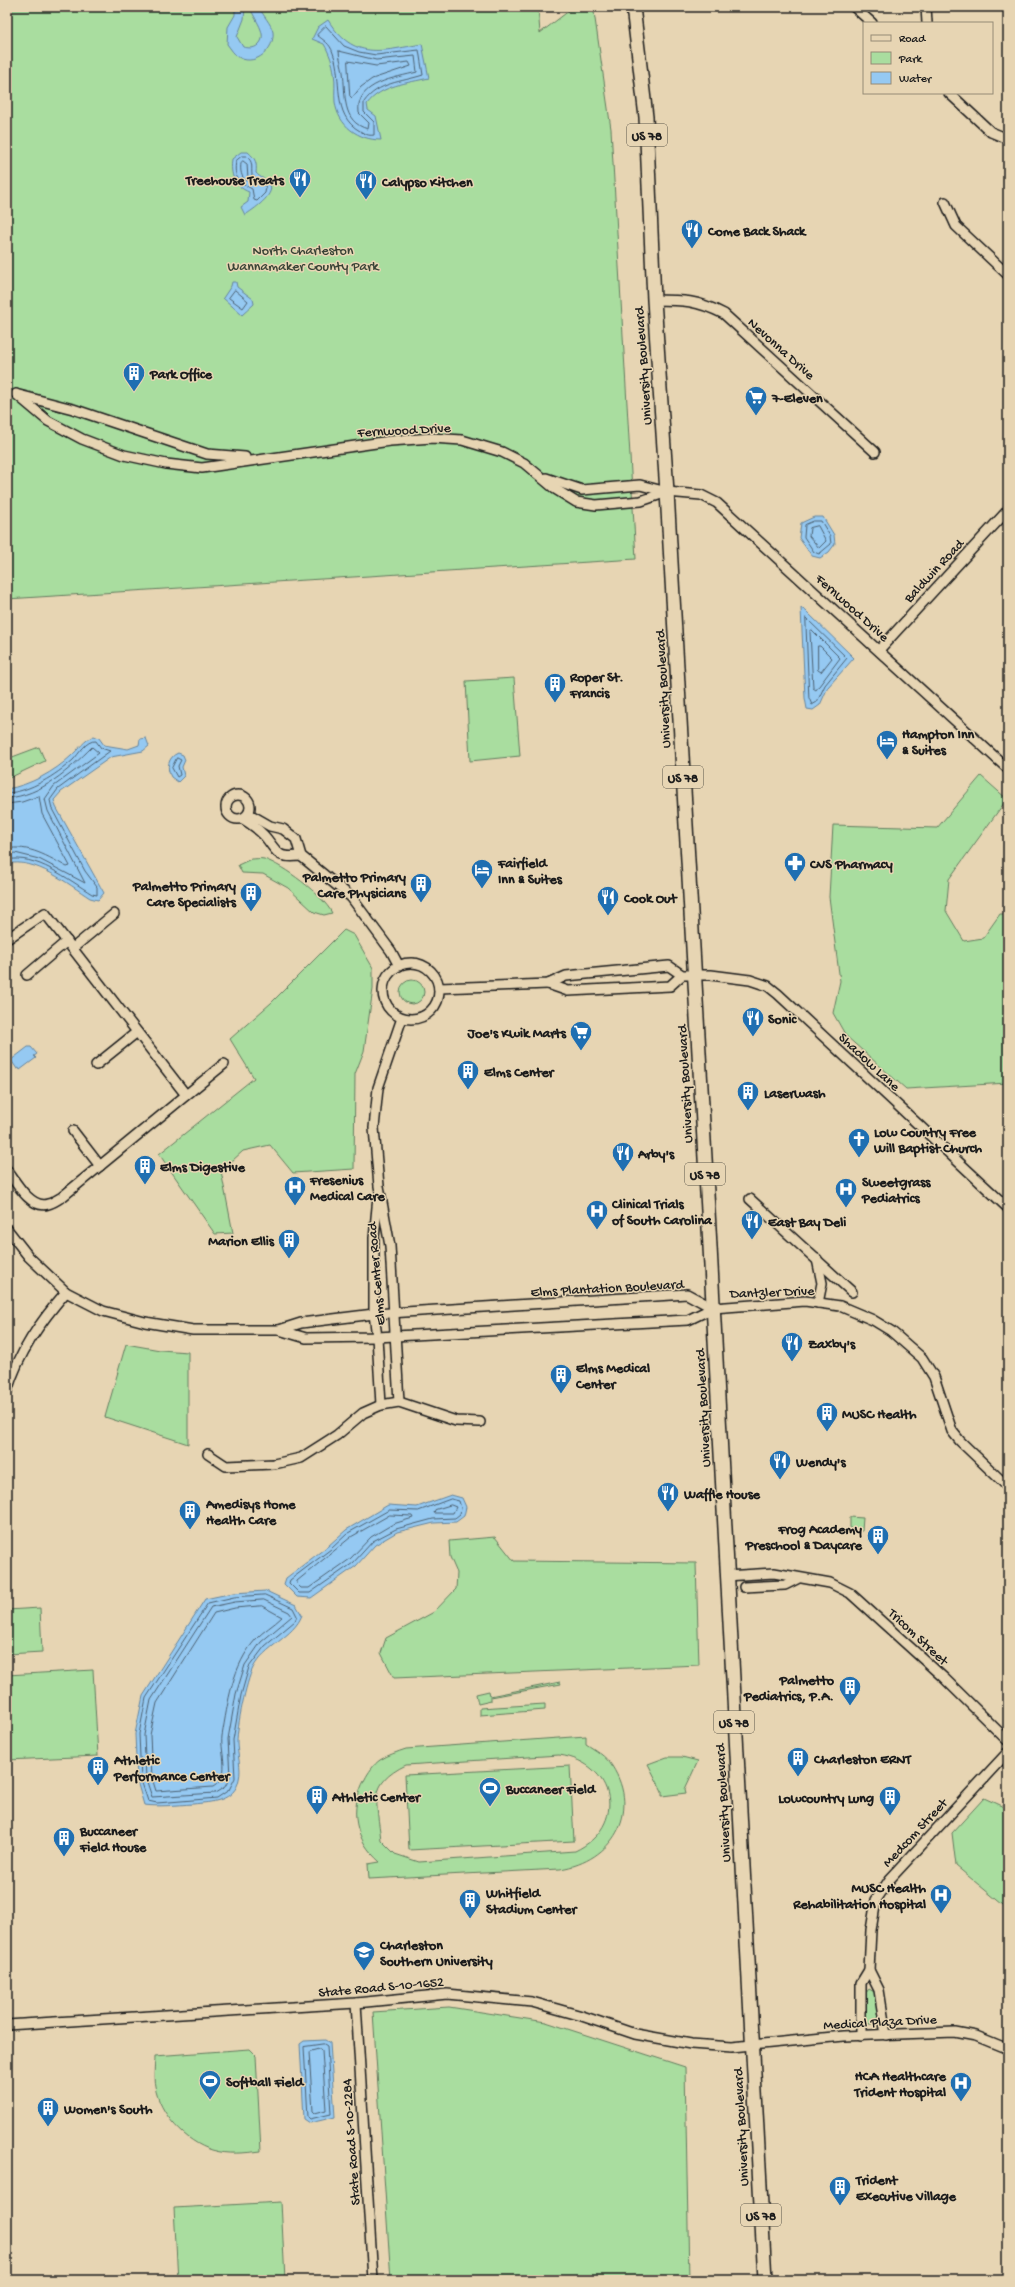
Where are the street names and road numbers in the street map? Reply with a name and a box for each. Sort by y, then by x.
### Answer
road number: US 78 [627,124,667,146]
street label: University Boulevard [632,304,657,426]
street label: Nevonna Drive [743,315,818,385]
street label: Fernwood Drive [356,421,452,442]
street label: Baldwin Road [900,535,970,608]
street label: Fernwood Drive [810,571,892,647]
street label: University Boulevard [653,627,676,749]
road number: US 78 [663,766,703,788]
street label: University Boulevard [675,1022,698,1144]
street label: Shadow Lane [834,1030,903,1096]
road number: US 78 [685,1163,725,1185]
street label: Elms Center Road [364,1220,390,1326]
street label: Elms Plantation Boulevard [530,1277,686,1302]
street label: Dantzler Drive [729,1284,815,1304]
street label: University Boulevard [693,1346,716,1468]
street label: Tricom Street [883,1605,952,1671]
road number: US 78 [714,1711,754,1733]
street label: University Boulevard [713,1741,736,1863]
street label: Medcom Street [880,1795,953,1872]
street label: State Road S-10-1652 [318,1975,445,2002]
street label: Medical Plaza Drive [823,2012,938,2035]
street label: University Boulevard [731,2065,754,2187]
street label: State Road S-10-2284 [340,2077,365,2206]
road number: US 78 [741,2204,781,2226]

